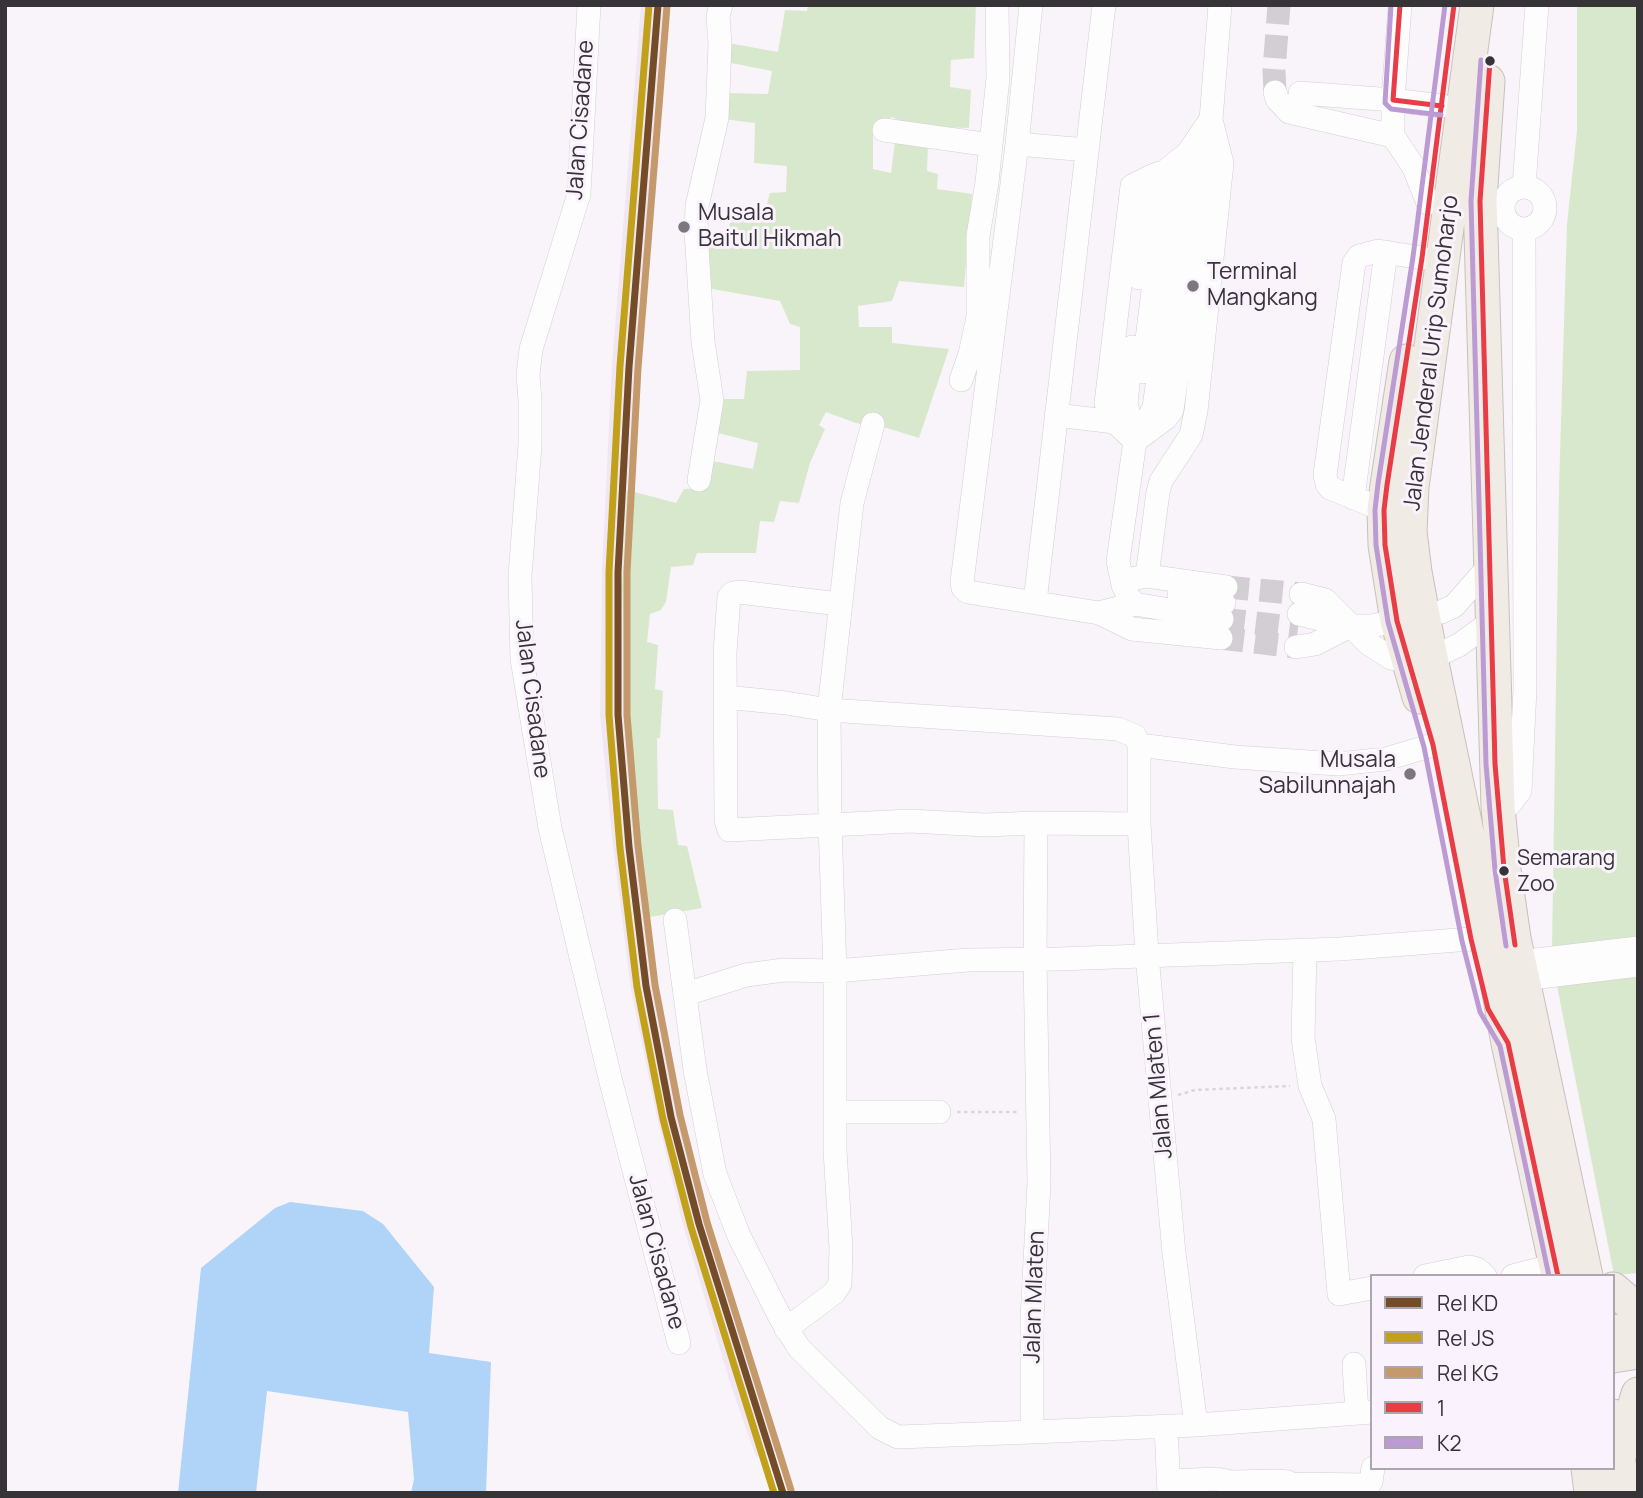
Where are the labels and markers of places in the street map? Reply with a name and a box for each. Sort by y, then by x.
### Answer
unlabelled marker [1483,54,1497,68]
place label: Musala Baitul Hikmah [698,200,842,254]
marker: Musala Baitul Hikmah [676,219,692,235]
place label: Terminal Mangkang [1207,259,1318,313]
marker: Terminal Mangkang [1185,278,1201,294]
place label: Musala Sabilunnajah [1259,747,1396,801]
marker: Musala Sabilunnajah [1402,766,1418,782]
place label: Semarang Zoo [1517,846,1615,896]
marker: Semarang Zoo [1497,864,1511,878]

